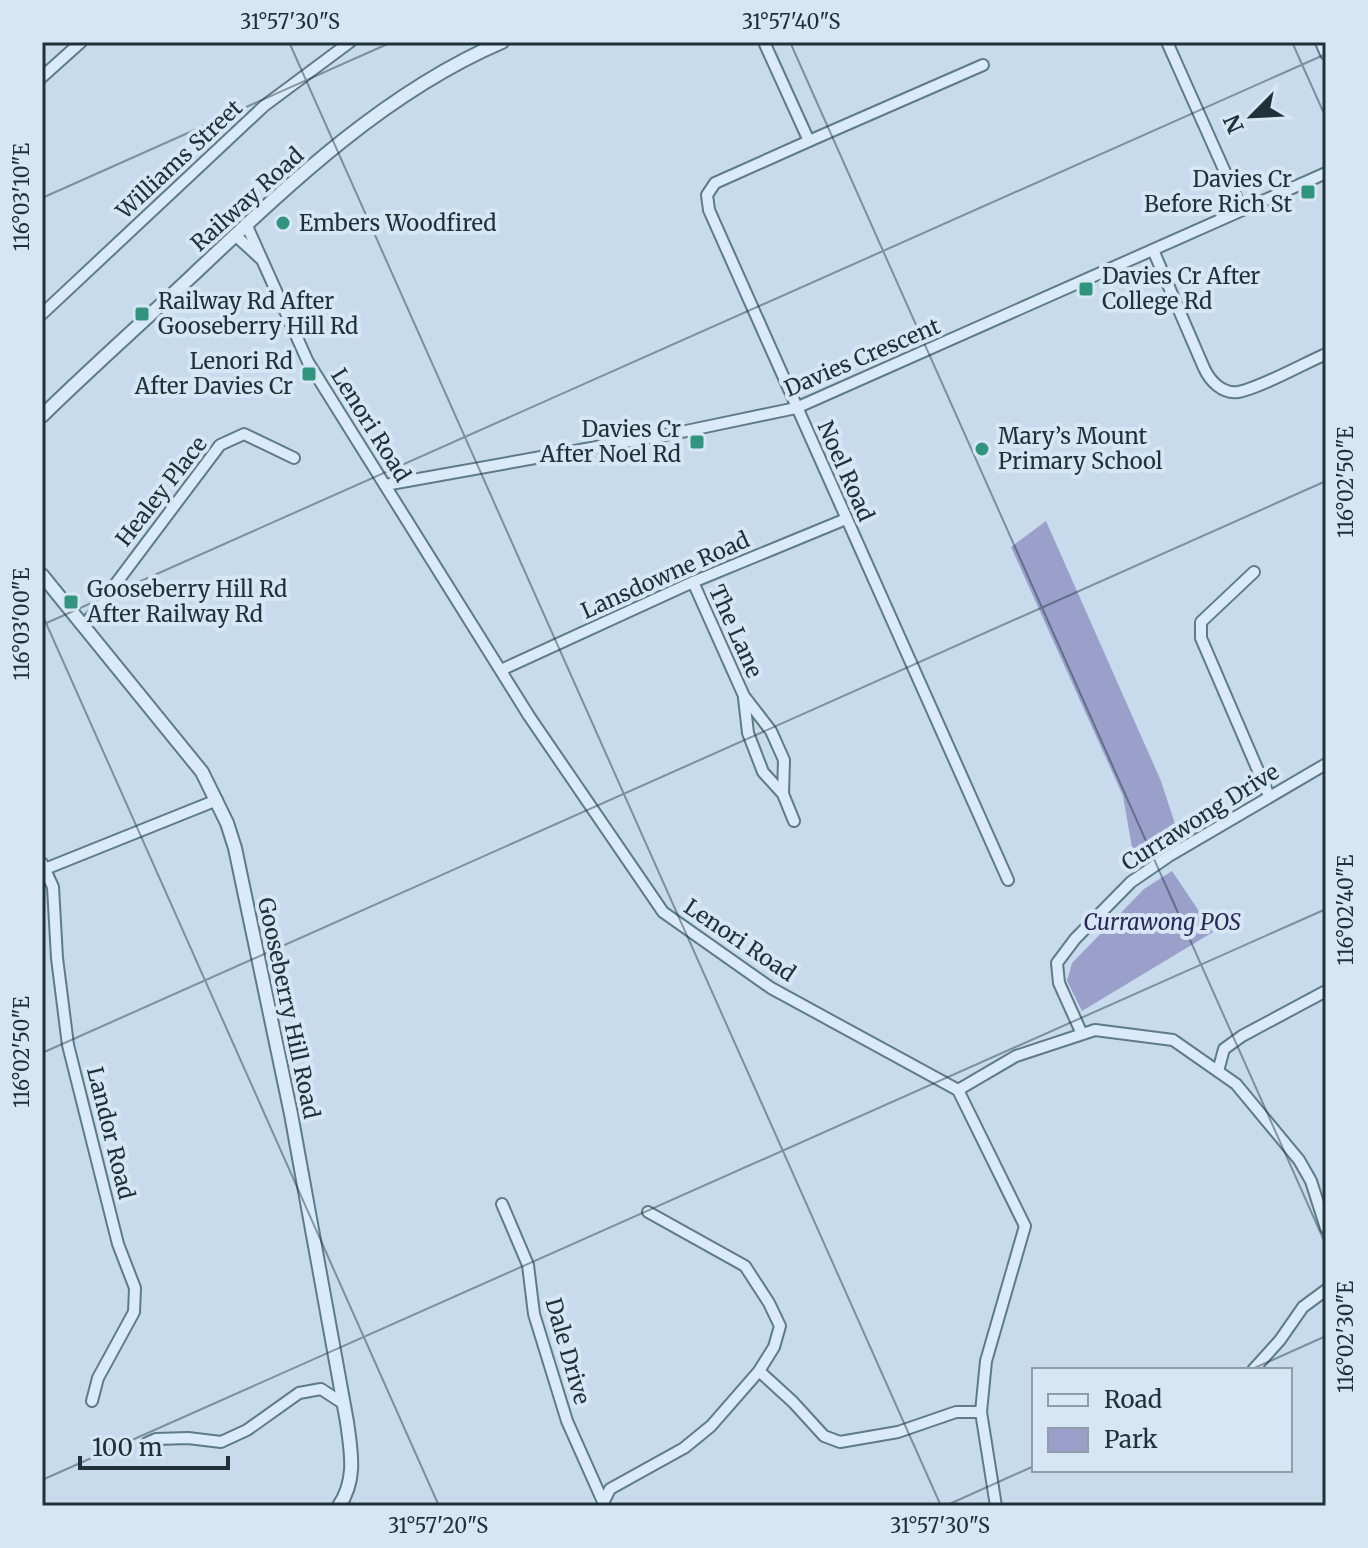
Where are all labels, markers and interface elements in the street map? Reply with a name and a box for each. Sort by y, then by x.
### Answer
text: 31°57'30"S [240,9,340,34]
text: 31°57'40"S [742,9,840,34]
north arrow [1212,76,1292,156]
street label: Williams Street [109,93,248,225]
text: N [1217,110,1250,138]
street label: Railway Road [185,141,309,257]
text: 116°03'10"E [9,143,34,251]
place label: Davies Cr Before Rich St [1144,165,1292,218]
marker: Davies Cr Before Rich St [1299,183,1317,201]
place label: Embers Woodfired [299,209,497,237]
marker: Embers Woodfired [274,214,292,232]
place label: Davies Cr After College Rd [1102,262,1260,315]
marker: Davies Cr After College Rd [1077,280,1095,298]
place label: Railway Rd After Gooseberry Hill Rd [158,287,358,340]
marker: Railway Rd After Gooseberry Hill Rd [133,305,151,323]
street label: Davies Crescent [780,311,945,402]
place label: Lenori Rd After Davies Cr [134,347,293,400]
street label: Lenori Road [325,363,417,487]
marker: Lenori Rd After Davies Cr [300,365,318,383]
place label: Davies Cr After Noel Rd [539,415,681,468]
street label: Noel Road [811,416,881,526]
place label: Mary’s Mount Primary School [998,422,1163,475]
text: 116°02'50"E [1333,426,1358,538]
street label: Healey Place [109,430,213,552]
marker: Davies Cr After Noel Rd [688,433,706,451]
marker: Mary’s Mount Primary School [973,440,991,458]
street label: Lansdowne Road [576,525,754,625]
text: 116°03'00"E [9,568,34,680]
place label: Gooseberry Hill Rd After Railway Rd [86,575,287,628]
street label: The Lane [703,580,769,682]
marker: Gooseberry Hill Rd After Railway Rd [62,593,80,611]
street label: Currawong Drive [1116,757,1284,877]
text: 116°02'40"E [1333,854,1358,965]
street label: Lenori Road [679,893,801,987]
street label: Gooseberry Hill Road [252,895,326,1121]
park label: Currawong POS [1083,908,1241,936]
text: 116°02'50"E [9,996,34,1108]
street label: Landor Road [81,1064,141,1202]
text: 116°02'30"E [1333,1281,1358,1393]
street label: Dale Drive [539,1295,597,1407]
legend [1032,1368,1292,1472]
text: Road [1104,1384,1162,1415]
scale bar [80,1420,228,1470]
text: Park [1104,1424,1158,1455]
text: 100 m [92,1432,163,1463]
text: 31°57'20"S [388,1513,488,1538]
text: 31°57'30"S [890,1513,990,1538]

